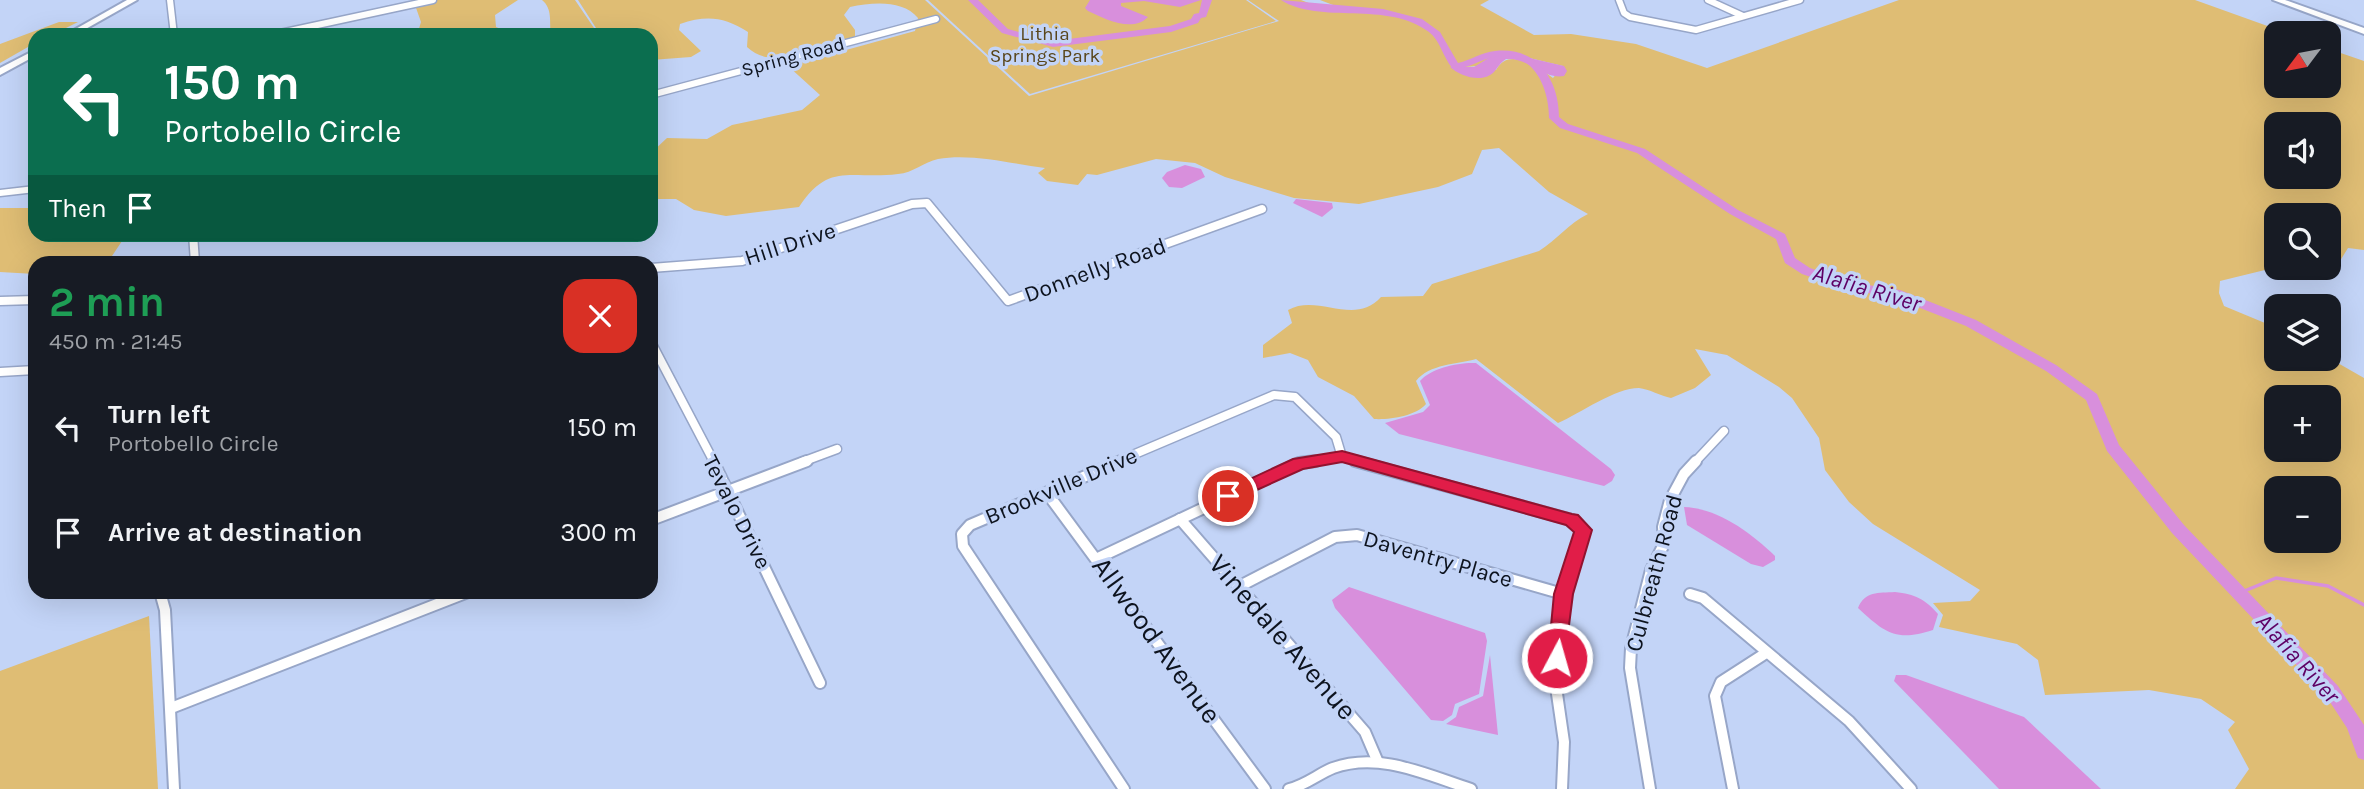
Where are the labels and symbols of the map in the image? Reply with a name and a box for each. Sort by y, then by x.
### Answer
north arrow [2264,21,2342,98]
park label: Lithia Springs Park [990,23,1100,67]
street label: Spring Road [739,33,847,81]
street label: Hill Drive [741,217,839,271]
street label: Donnelly Road [1020,232,1170,308]
water label: Alafia River [1810,258,1925,318]
street label: Brookville Drive [981,442,1141,530]
street label: Tevalo Drive [697,451,777,573]
pin [1198,466,1258,526]
street label: Culbreath Road [1620,491,1688,655]
street label: Daventry Place [1360,525,1516,593]
street label: Vinedale Avenue [1202,548,1364,726]
street label: Allwood Avenue [1085,550,1229,730]
water label: Alafia River [2250,607,2346,709]
position arrow [1520,621,1594,695]

